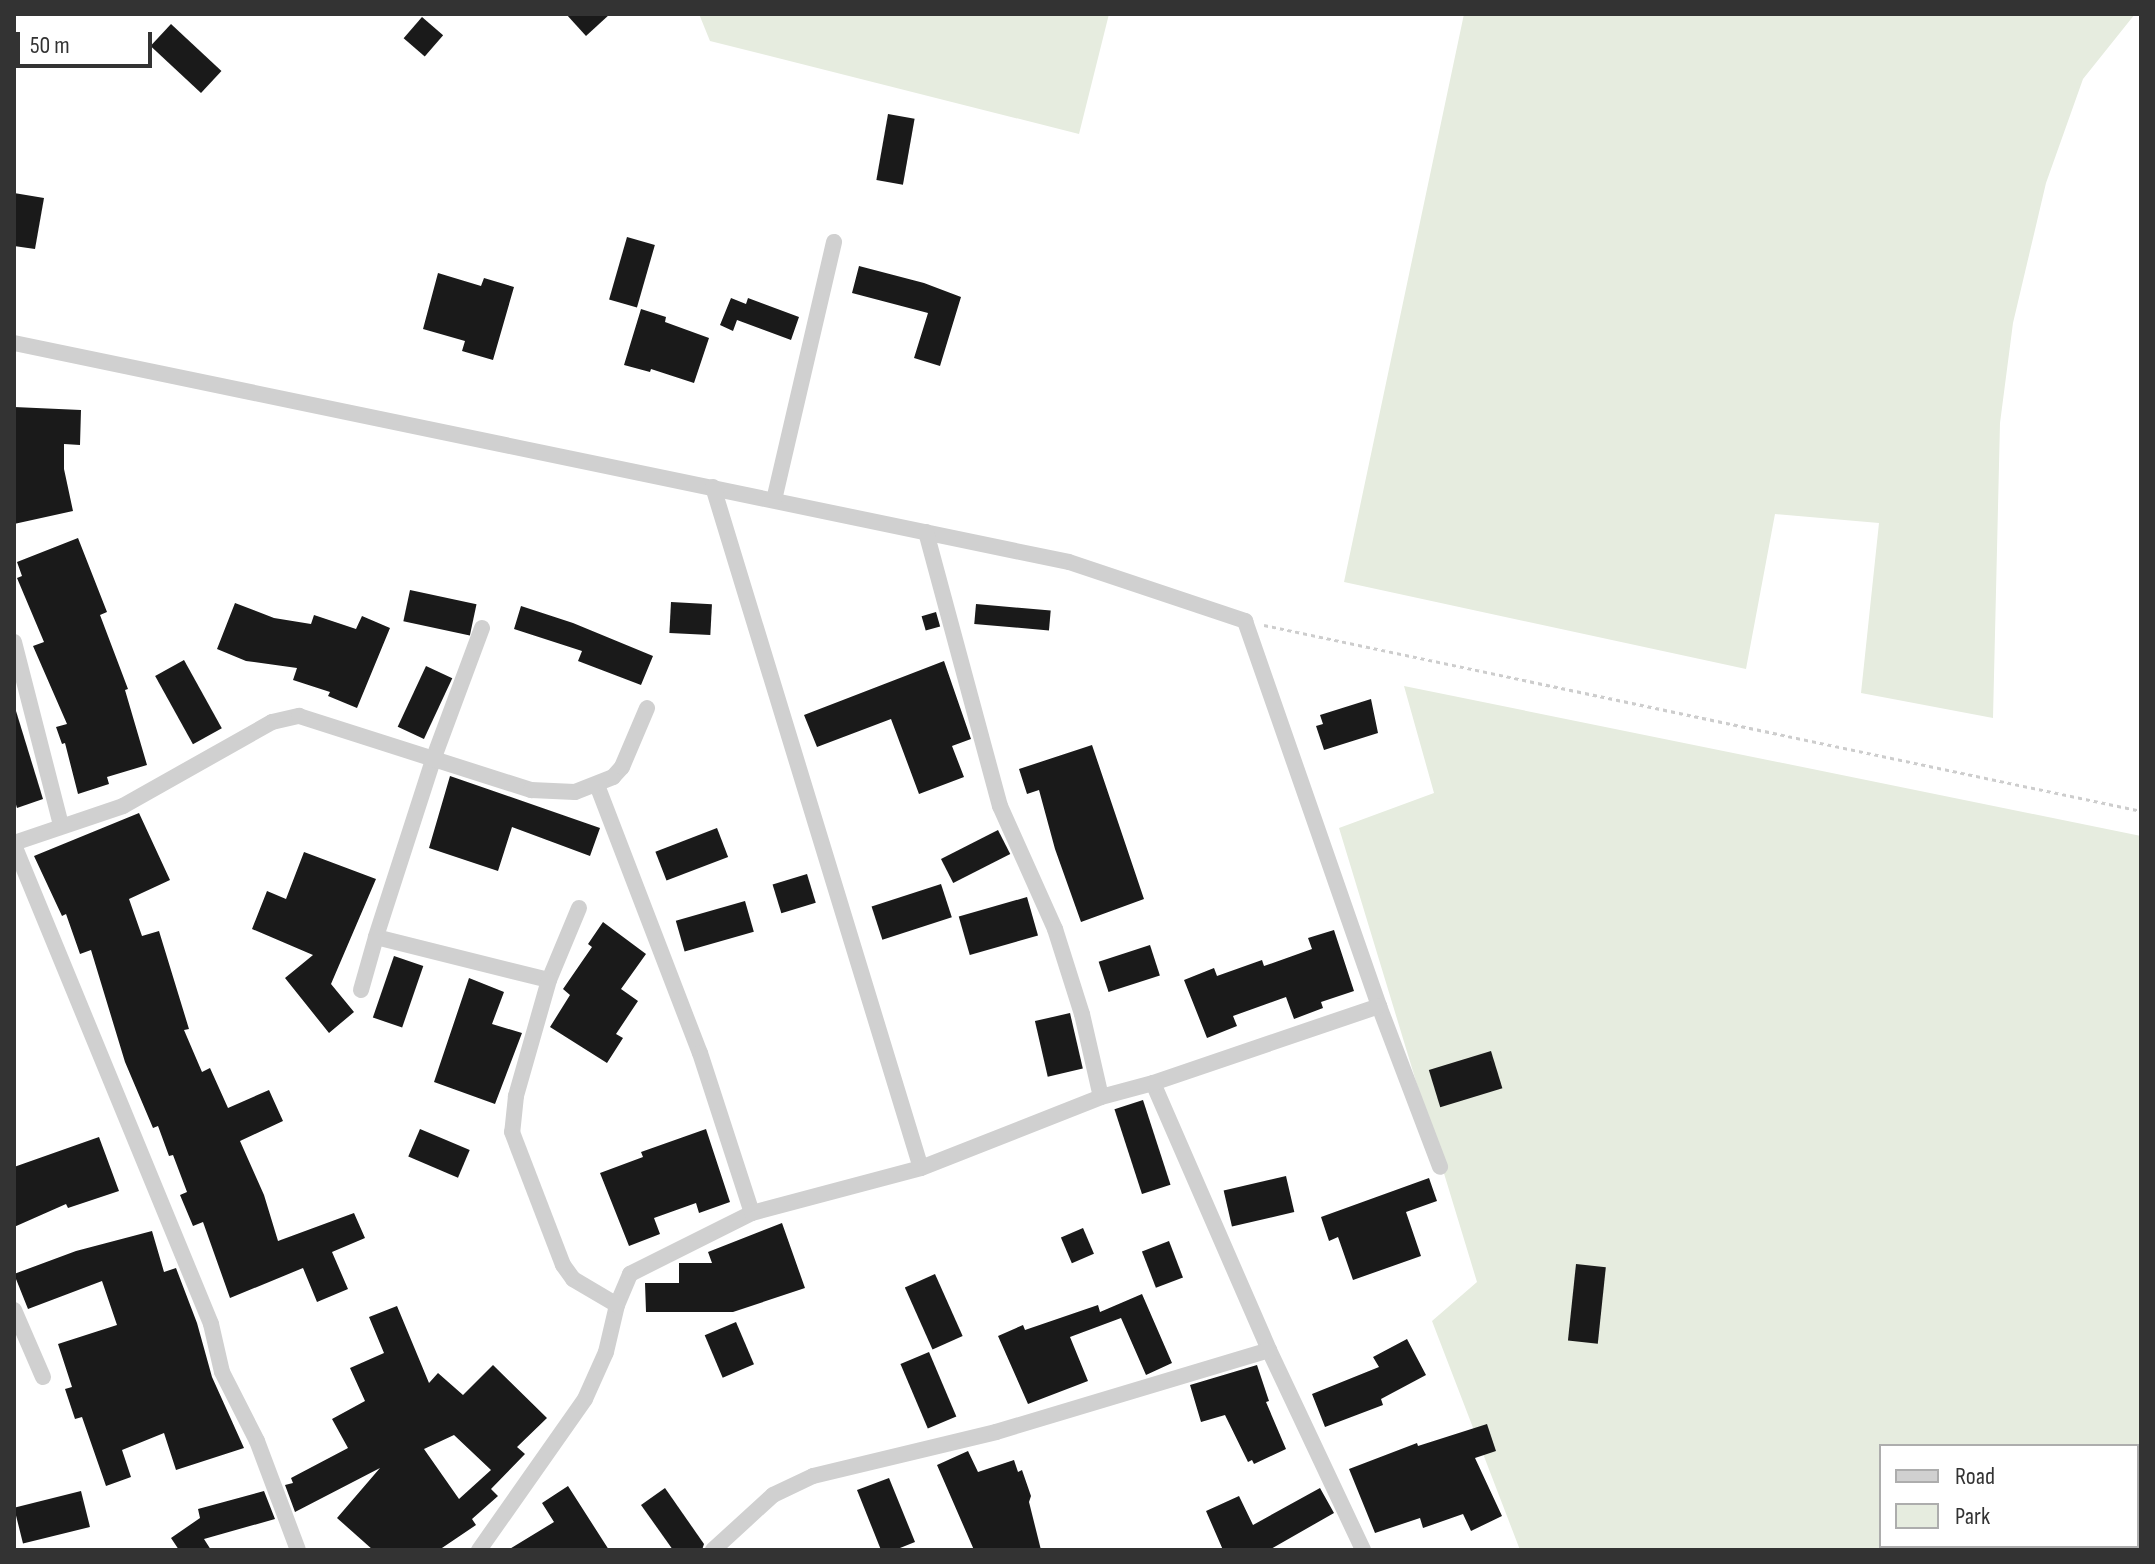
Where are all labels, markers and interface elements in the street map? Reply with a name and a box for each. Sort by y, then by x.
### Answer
scale bar [20,16,156,66]
text: 50 m [30,31,70,60]
legend [1879,1444,2139,1548]
text: Road [1955,1462,1995,1491]
text: Park [1955,1502,1990,1531]

